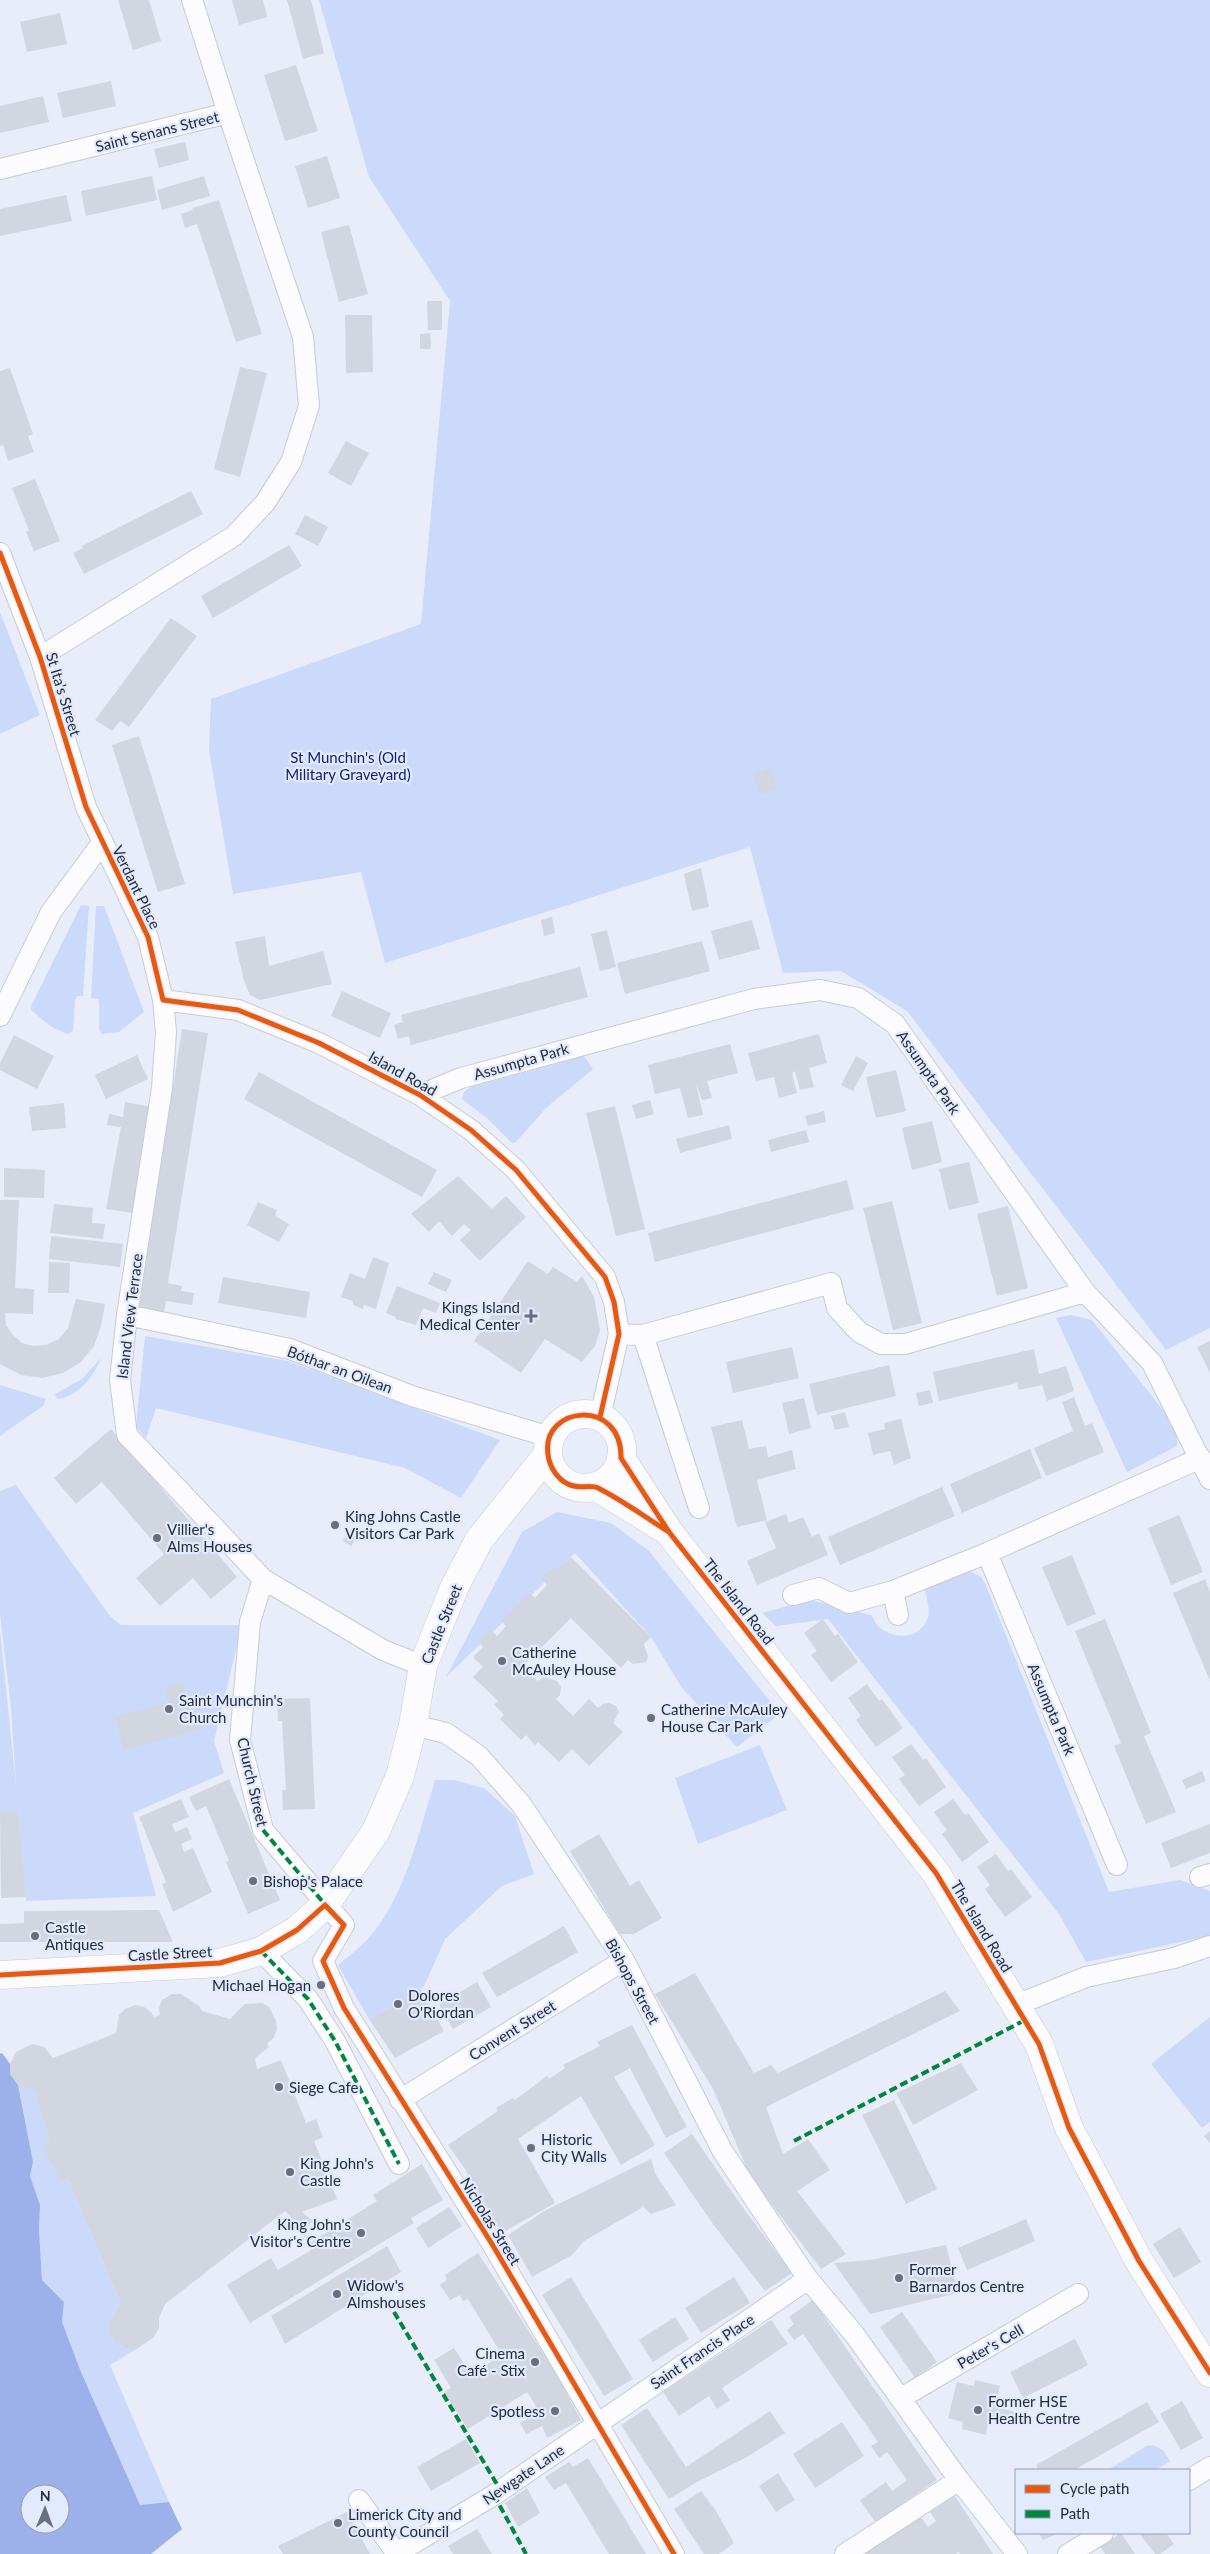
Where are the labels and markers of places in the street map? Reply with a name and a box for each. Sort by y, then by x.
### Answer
place label: Kings Island Medical Center [420,1298,521,1333]
marker: Kings Island Medical Center [524,1309,538,1323]
place label: King Johns Castle Visitors Car Park [345,1507,461,1542]
marker: King Johns Castle Visitors Car Park [329,1519,341,1531]
place label: Villier's Alms Houses [167,1520,252,1555]
marker: Villier's Alms Houses [151,1532,163,1544]
place label: Catherine McAuley House [512,1643,616,1678]
marker: Catherine McAuley House [496,1655,508,1667]
place label: Saint Munchin's Church [179,1691,283,1726]
place label: Catherine McAuley House Car Park [661,1700,788,1735]
marker: Saint Munchin's Church [163,1703,175,1715]
marker: Catherine McAuley House Car Park [645,1712,657,1724]
place label: Bishop's Palace [263,1872,363,1890]
marker: Bishop's Palace [247,1875,259,1887]
place label: Castle Antiques [45,1918,104,1953]
marker: Castle Antiques [29,1930,41,1942]
place label: Michael Hogan [212,1976,311,1994]
marker: Michael Hogan [315,1979,327,1991]
place label: Dolores O'Riordan [408,1986,474,2021]
marker: Dolores O'Riordan [392,1998,404,2010]
place label: Siege Cafe [289,2078,358,2096]
marker: Siege Cafe [273,2081,285,2093]
place label: Historic City Walls [541,2130,607,2165]
marker: Historic City Walls [525,2142,537,2154]
place label: King John's Castle [300,2154,374,2189]
marker: King John's Castle [284,2166,296,2178]
place label: King John's Visitor's Centre [250,2215,351,2250]
marker: King John's Visitor's Centre [355,2227,367,2239]
place label: Former Barnardos Centre [909,2260,1024,2295]
marker: Former Barnardos Centre [893,2272,905,2284]
place label: Widow's Almshouses [347,2276,426,2311]
marker: Widow's Almshouses [331,2288,343,2300]
place label: Cinema Café - Stix [457,2344,526,2379]
marker: Cinema Café - Stix [529,2356,541,2368]
place label: Former HSE Health Centre [988,2392,1080,2427]
place label: Spotless [490,2402,545,2420]
marker: Former HSE Health Centre [972,2404,984,2416]
marker: Spotless [549,2405,561,2417]
place label: Limerick City and County Council [348,2505,462,2540]
marker: Limerick City and County Council [332,2517,344,2529]

